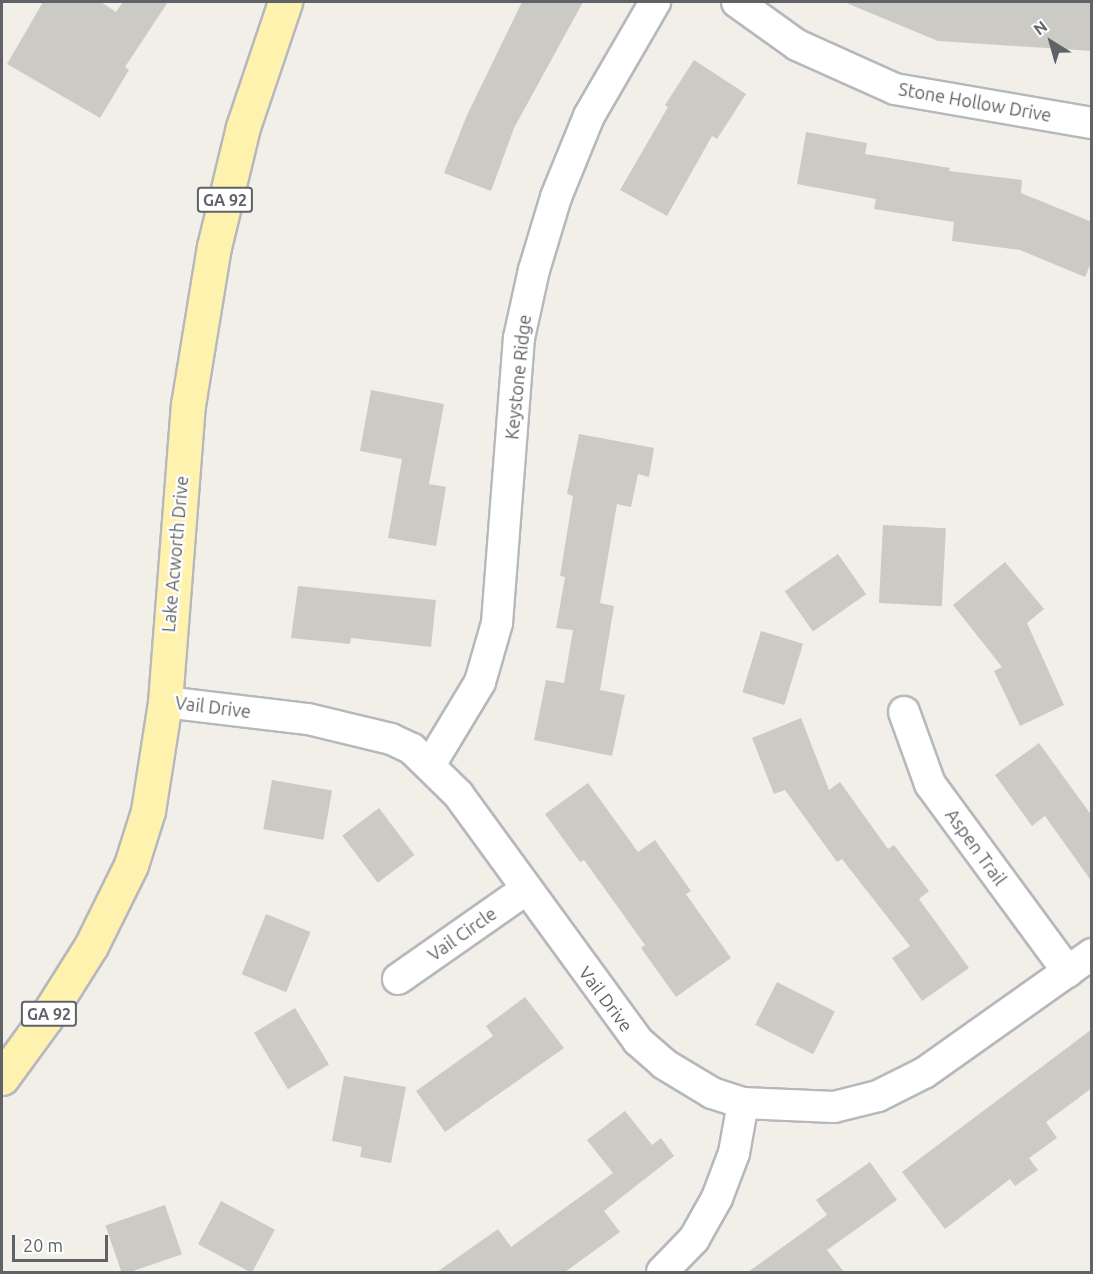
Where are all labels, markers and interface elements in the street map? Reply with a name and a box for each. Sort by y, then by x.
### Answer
north arrow [1021,12,1081,72]
text: N [1030,17,1050,38]
street label: Stone Hollow Drive [897,78,1053,126]
road number: GA 92 [196,187,254,213]
street label: Keystone Ridge [501,313,535,441]
street label: Lake Acworth Drive [157,475,193,633]
street label: Vail Drive [174,692,252,722]
street label: Aspen Trail [941,805,1011,889]
street label: Vail Circle [424,903,500,965]
street label: Vail Drive [574,962,638,1036]
road number: GA 92 [20,1001,78,1027]
scale bar [15,1223,111,1261]
text: 20 m [23,1235,63,1255]

